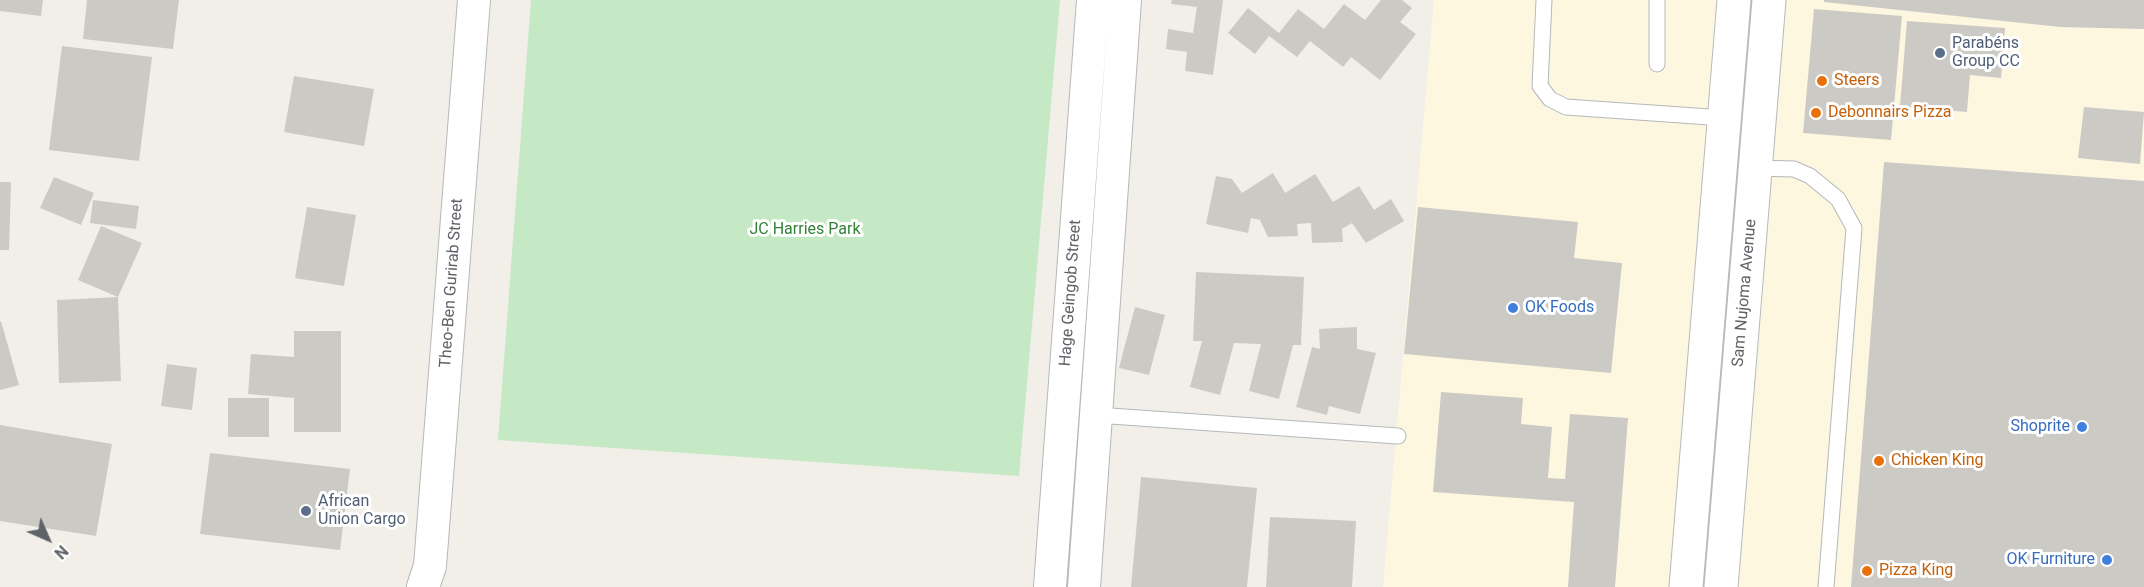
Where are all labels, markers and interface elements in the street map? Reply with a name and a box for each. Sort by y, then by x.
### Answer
place label: Parabéns Group CC [1952,34,2020,72]
marker: Parabéns Group CC [1933,46,1947,60]
place label: Steers [1834,71,1879,91]
marker: Steers [1815,74,1829,88]
place label: Debonnairs Pizza [1828,103,1952,123]
marker: Debonnairs Pizza [1809,106,1823,120]
street label: Theo-Ben Gurirab Street [437,198,467,368]
street label: Sam Nujoma Avenue [1729,218,1761,368]
street label: Hage Geingob Street [1056,219,1086,367]
park label: JC Harries Park [749,220,861,240]
place label: OK Foods [1525,298,1594,318]
marker: OK Foods [1506,301,1520,315]
place label: Shoprite [2011,417,2070,437]
marker: Shoprite [2075,420,2089,434]
place label: Chicken King [1891,451,1983,471]
marker: Chicken King [1872,454,1886,468]
place label: African Union Cargo [318,492,406,530]
marker: African Union Cargo [299,504,313,518]
north arrow [18,509,78,569]
text: N [50,541,72,563]
place label: OK Furniture [2007,550,2095,570]
marker: OK Furniture [2100,553,2114,567]
place label: Pizza King [1879,561,1953,581]
marker: Pizza King [1860,564,1874,578]

